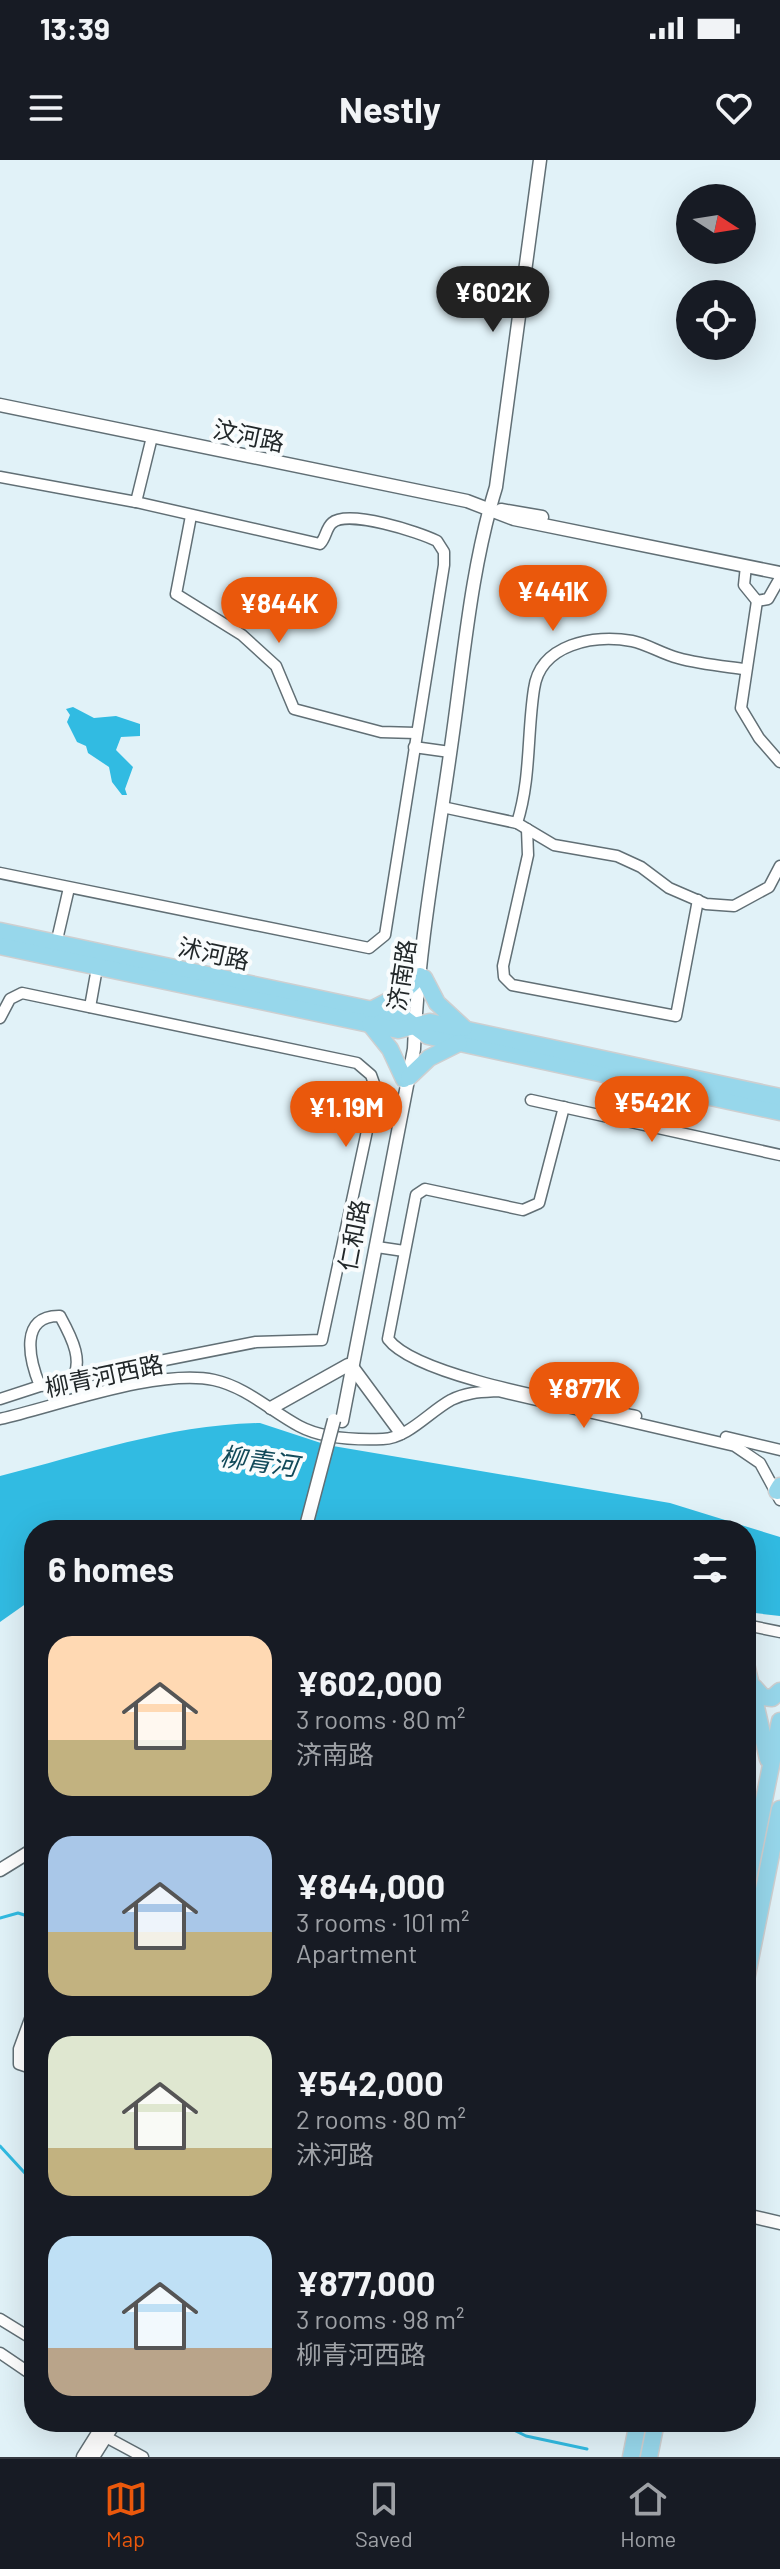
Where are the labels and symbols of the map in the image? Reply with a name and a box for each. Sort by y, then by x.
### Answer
north arrow [676,184,756,264]
pin: ¥602K [437,266,549,334]
street label: 汶河路 [211,413,287,457]
pin: ¥441K [497,565,609,633]
pin: ¥844K [223,577,335,645]
street label: 沭河路 [176,931,252,975]
street label: 济南路 [381,937,421,1013]
pin: ¥542K [596,1076,708,1144]
pin: ¥1.19M [281,1081,411,1149]
street label: 仁和路 [332,1197,374,1273]
street label: 柳青河西路 [42,1348,166,1402]
pin: ¥877K [528,1362,640,1430]
water label: 柳青河 [218,1439,305,1481]

